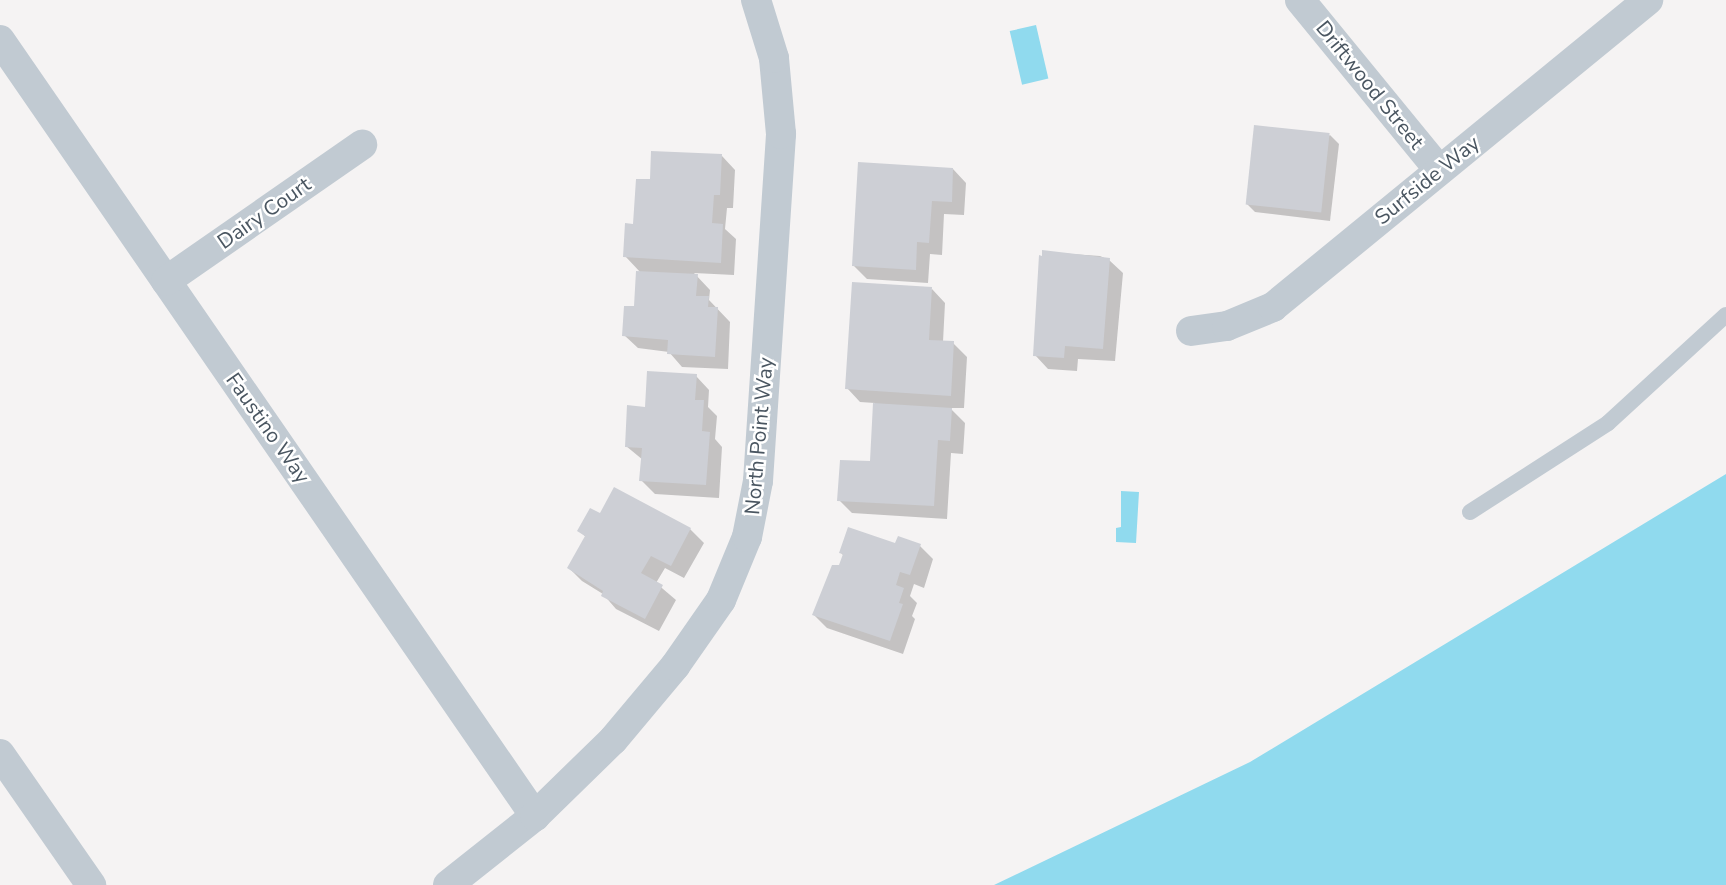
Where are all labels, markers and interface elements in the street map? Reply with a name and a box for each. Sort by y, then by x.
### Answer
street label: Driftwood Street [1311,16,1429,154]
street label: Surfside Way [1370,130,1484,230]
street label: Dairy Court [212,172,316,254]
street label: North Point Way [740,356,778,516]
street label: Faustino Way [221,368,315,488]

